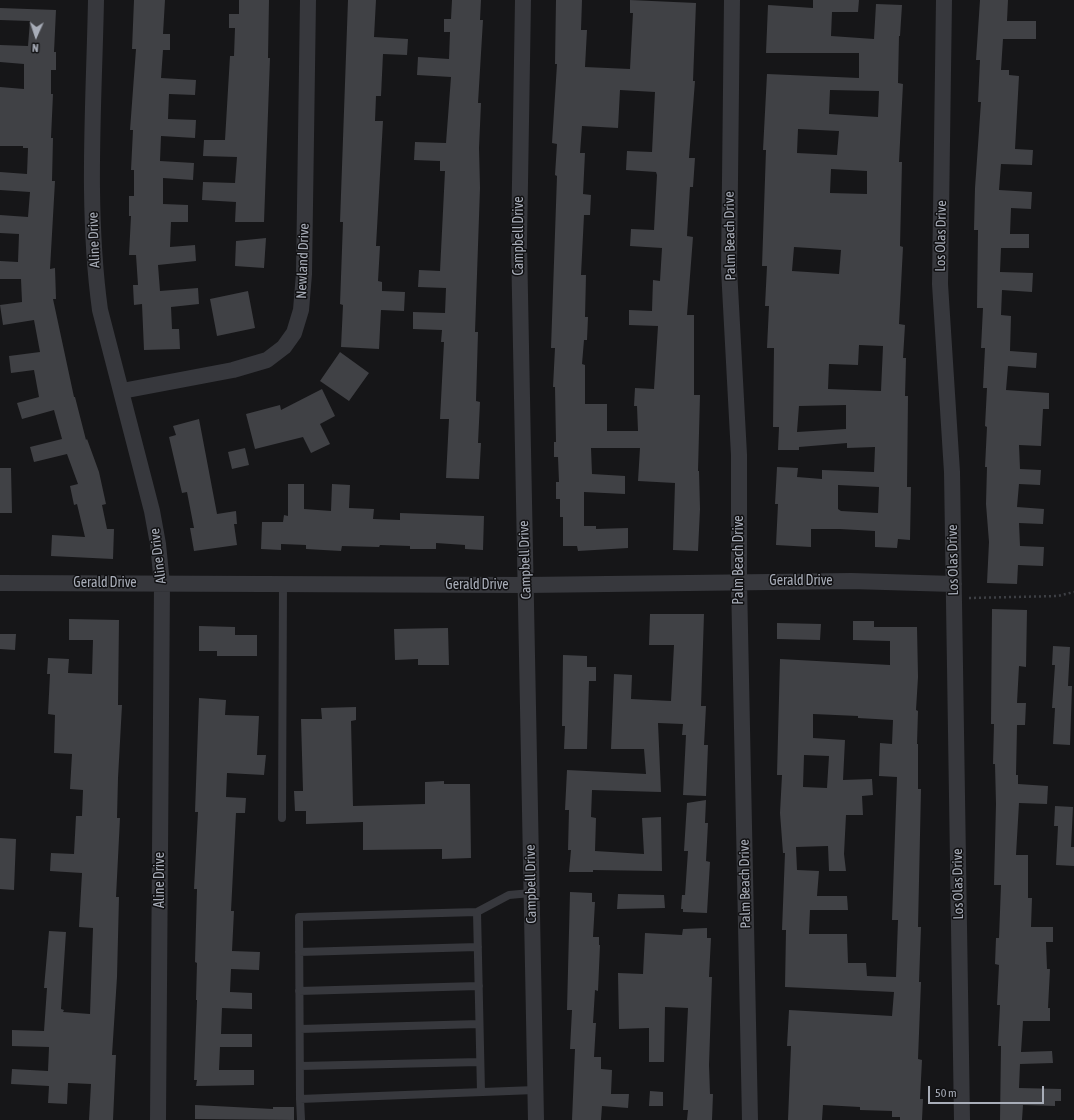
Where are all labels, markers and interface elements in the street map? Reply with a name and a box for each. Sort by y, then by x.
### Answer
north arrow [16,16,56,56]
text: N [32,42,39,54]
street label: Palm Beach Drive [721,191,739,281]
street label: Campbell Drive [511,196,527,276]
street label: Los Olas Drive [932,200,950,272]
street label: Aline Drive [85,212,103,268]
street label: Newland Drive [293,223,313,299]
street label: Palm Beach Drive [731,515,747,605]
street label: Campbell Drive [515,520,535,600]
street label: Los Olas Drive [944,524,962,596]
street label: Aline Drive [146,527,170,585]
street label: Gerald Drive [769,573,833,589]
street label: Gerald Drive [73,575,137,591]
street label: Gerald Drive [445,577,509,593]
street label: Palm Beach Drive [736,839,754,929]
street label: Campbell Drive [522,844,540,924]
street label: Los Olas Drive [949,848,967,920]
street label: Aline Drive [152,852,168,908]
scale bar [930,1078,1046,1104]
text: 50 m [935,1086,957,1100]

